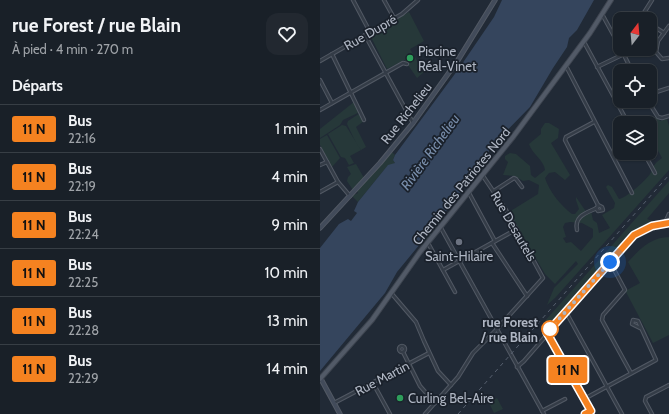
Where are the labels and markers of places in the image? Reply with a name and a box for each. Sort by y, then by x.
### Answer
place label: Piscine Réal-Vinet [418,43,477,74]
marker: Piscine Réal-Vinet [405,53,415,63]
marker: Saint-Hilaire [454,237,464,247]
place label: Saint-Hilaire [425,248,493,264]
place label: rue Forest / rue Blain [480,314,539,345]
marker: rue Forest / rue Blain [541,320,559,338]
place label: Curling Bel-Aire [408,390,494,406]
marker: Curling Bel-Aire [395,393,405,403]

